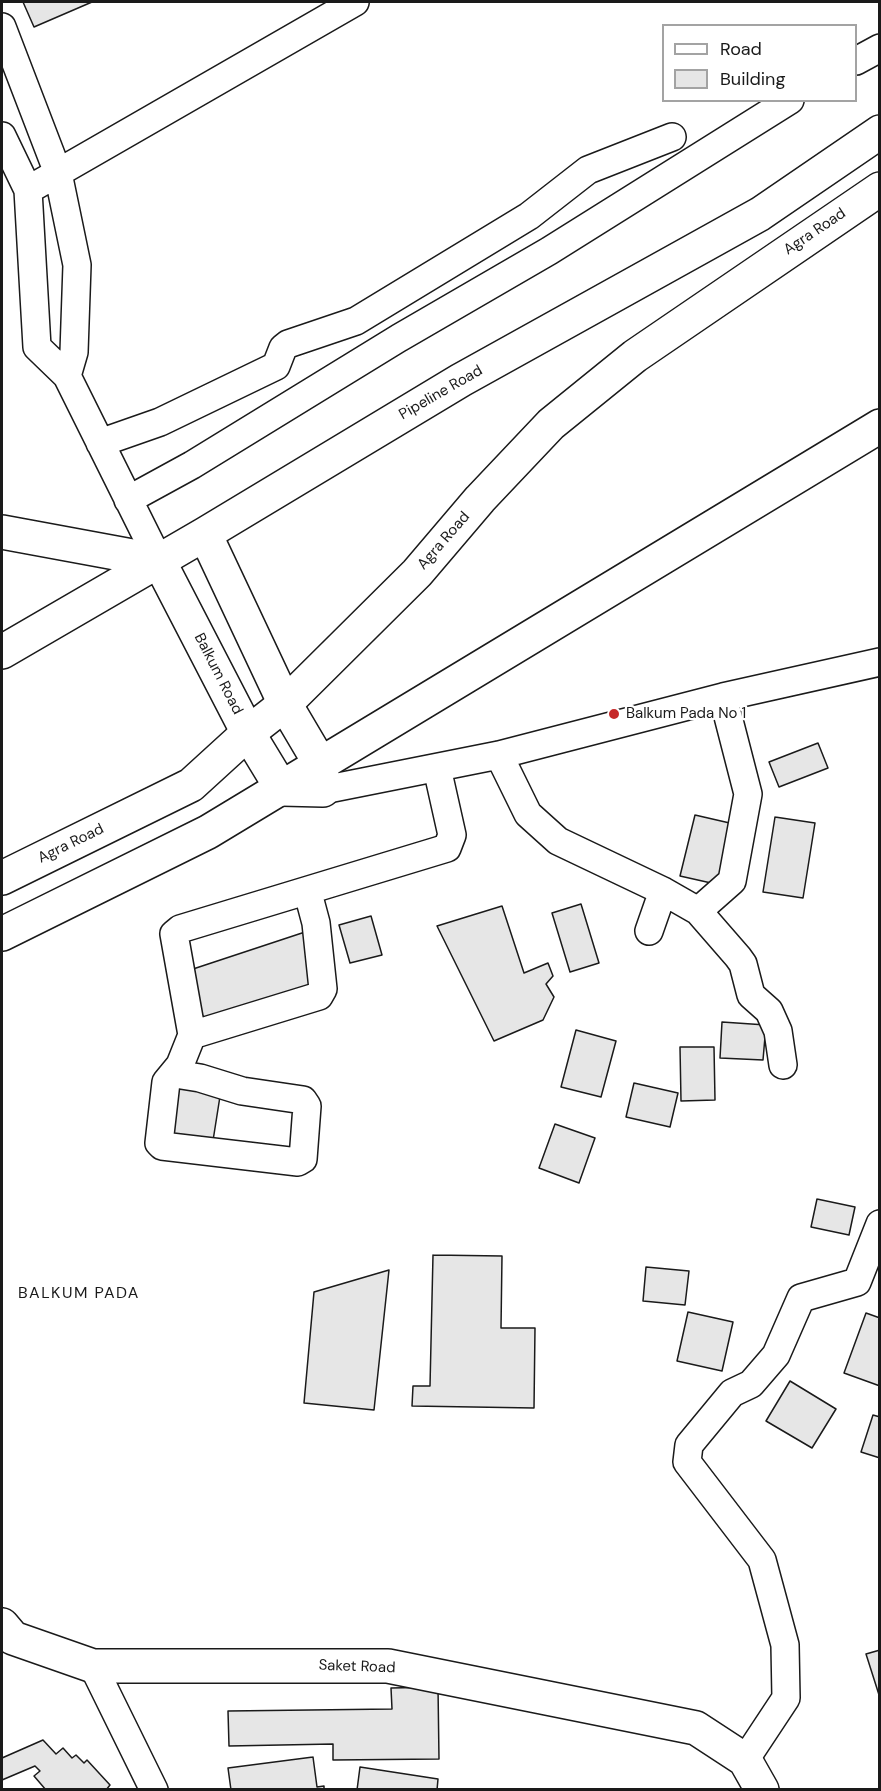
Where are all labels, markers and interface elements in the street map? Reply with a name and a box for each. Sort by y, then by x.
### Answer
legend [662,24,857,102]
text: Road [720,37,762,61]
text: Building [720,67,785,91]
street label: Agra Road [781,205,849,259]
street label: Pipeline Road [396,362,486,424]
street label: Agra Road [414,508,474,574]
street label: Balkum Road [190,630,246,718]
place label: Balkum Pada No 1 [626,705,746,723]
marker: Balkum Pada No 1 [607,707,621,721]
street label: Agra Road [35,820,107,868]
district label: BALKUM PADA [18,1284,140,1304]
street label: Saket Road [318,1657,396,1677]

